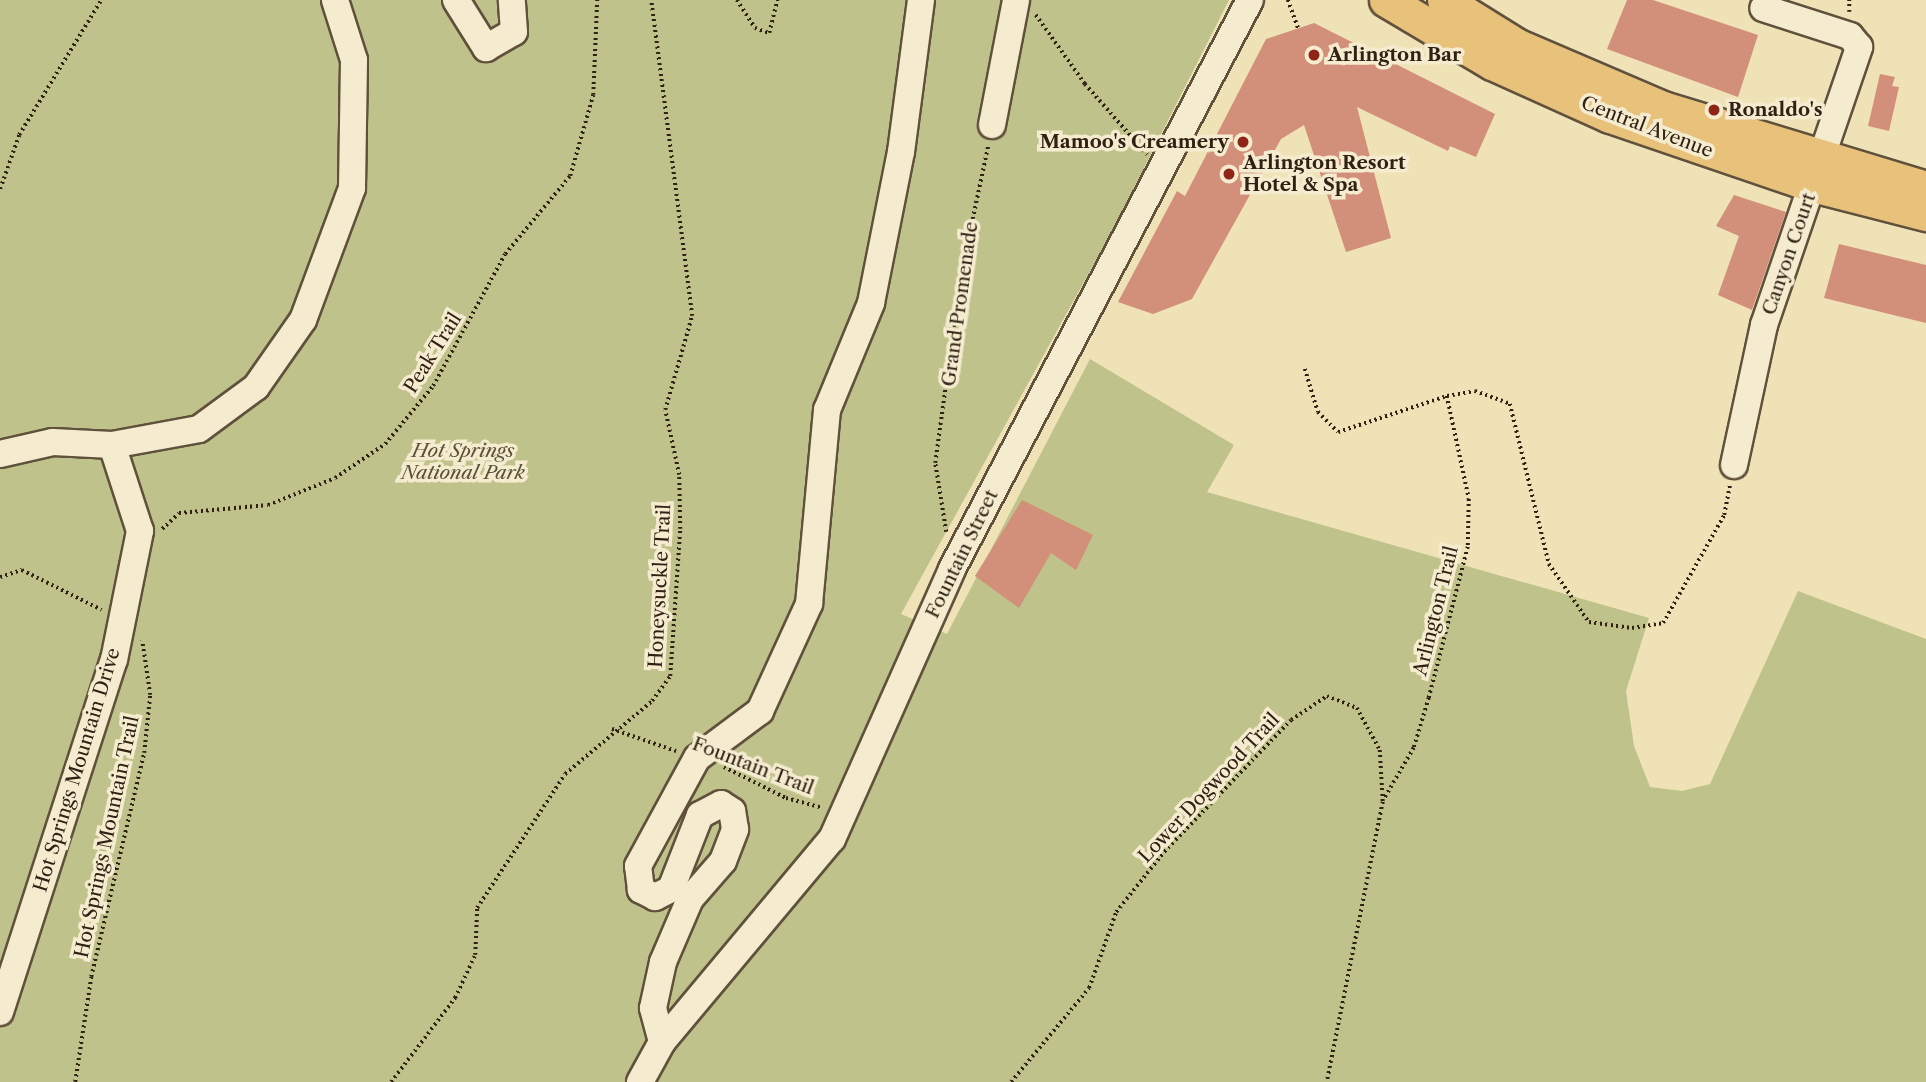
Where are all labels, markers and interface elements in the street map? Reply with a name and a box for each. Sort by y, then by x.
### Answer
place label: Arlington Bar [1328,44,1461,66]
marker: Arlington Bar [1306,47,1322,63]
street label: Central Avenue [1578,91,1716,163]
place label: Ronaldo's [1728,99,1823,121]
marker: Ronaldo's [1706,102,1722,118]
place label: Mamoo's Creamery [1040,131,1229,153]
marker: Mamoo's Creamery [1235,134,1251,150]
place label: Arlington Resort Hotel & Spa [1243,152,1406,196]
marker: Arlington Resort Hotel & Spa [1221,166,1237,182]
street label: Canyon Court [1757,190,1821,318]
street label: Grand Promenade [937,220,983,388]
street label: Peak Trail [399,308,467,398]
park label: Hot Springs National Park [401,440,525,484]
street label: Fountain Street [921,486,1003,622]
street label: Honeysuckle Trail [644,503,676,669]
street label: Arlington Trail [1409,544,1463,678]
street label: Hot Springs Mountain Drive [29,645,125,895]
street label: Lower Dogwood Trail [1133,708,1285,868]
street label: Hot Springs Mountain Trail [70,714,144,960]
street label: Fountain Trail [689,732,817,800]

